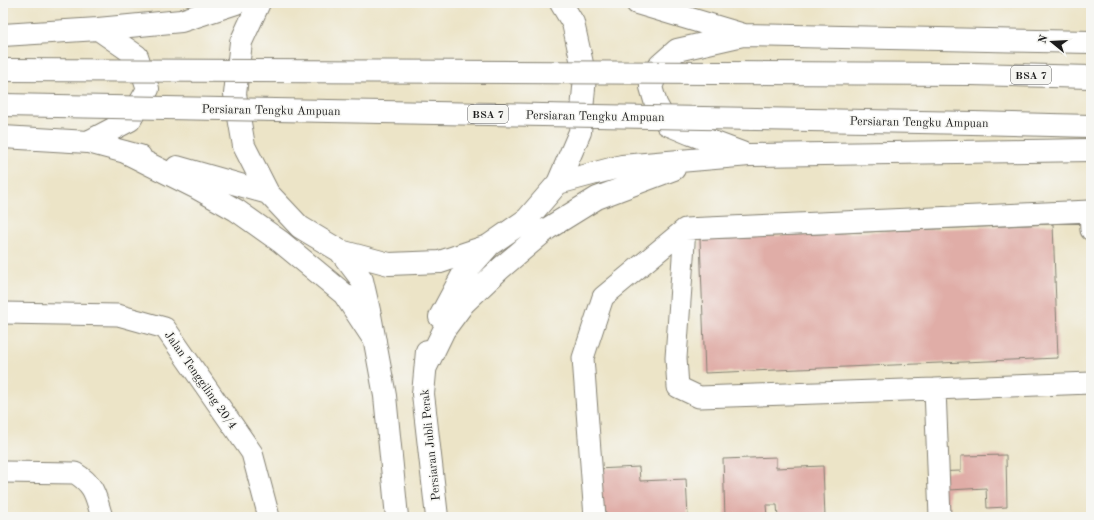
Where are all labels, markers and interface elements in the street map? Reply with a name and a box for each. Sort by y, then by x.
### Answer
north arrow [1032,22,1072,62]
text: N [1037,33,1051,45]
road number: BSA 7 [1011,66,1051,84]
street label: Persiaran Tengku Ampuan [201,104,341,118]
road number: BSA 7 [468,105,508,123]
street label: Persiaran Tengku Ampuan [525,110,665,124]
street label: Persiaran Tengku Ampuan [849,116,989,130]
street label: Jalan Tenggiling 20/4 [162,329,239,432]
street label: Persiaran Jubli Perak [419,389,443,501]

